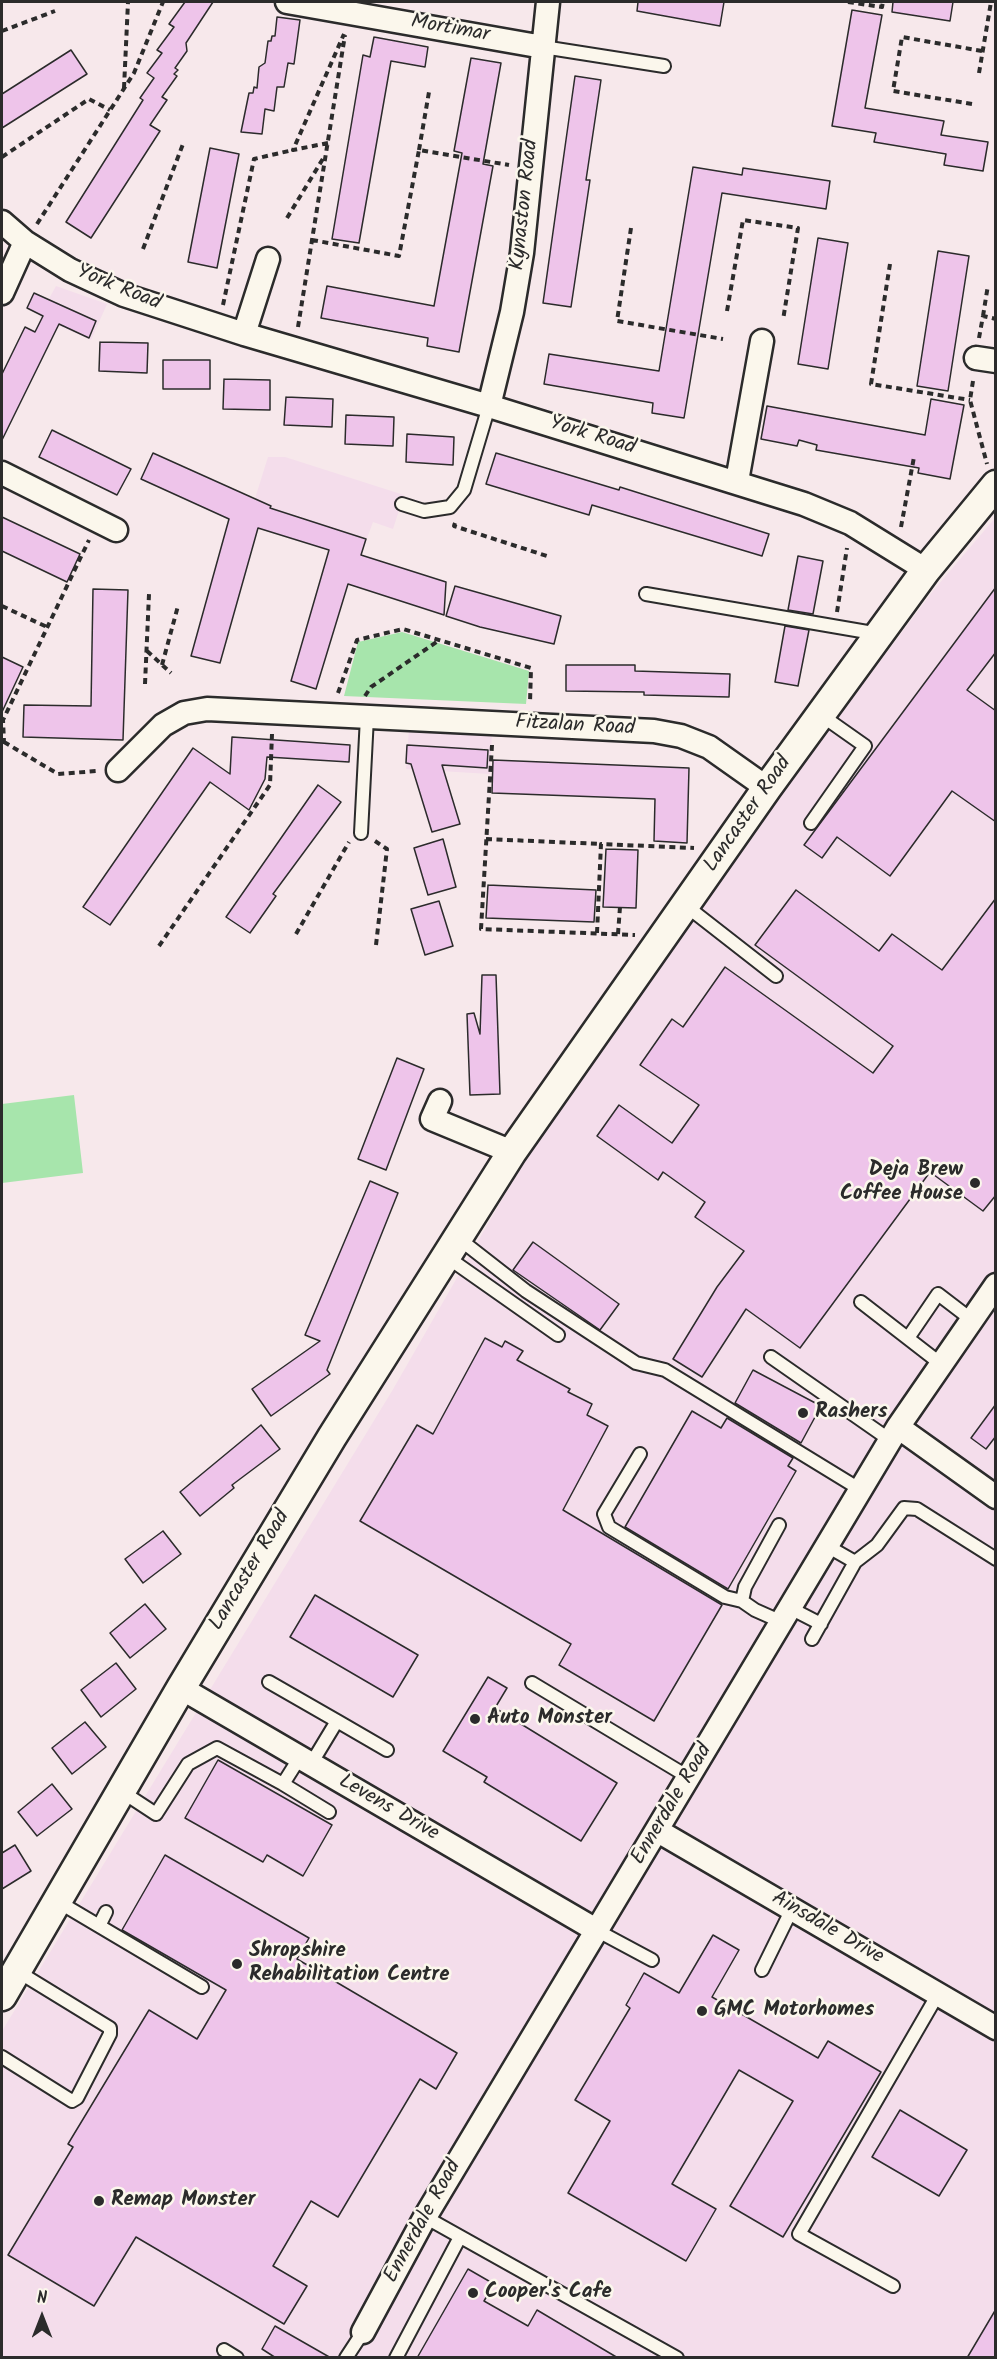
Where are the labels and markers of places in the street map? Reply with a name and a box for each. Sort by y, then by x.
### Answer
place label: Deja Brew Coffee House [840,1158,963,1208]
marker: Deja Brew Coffee House [968,1176,982,1190]
place label: Rashers [815,1400,888,1426]
marker: Rashers [796,1406,810,1420]
place label: Auto Monster [487,1706,612,1732]
marker: Auto Monster [468,1712,482,1726]
place label: Shropshire Rehabilitation Centre [249,1939,449,1989]
marker: Shropshire Rehabilitation Centre [230,1957,244,1971]
place label: GMC Motorhomes [714,1998,874,2024]
marker: GMC Motorhomes [695,2004,709,2018]
place label: Remap Monster [111,2188,255,2214]
marker: Remap Monster [92,2194,106,2208]
place label: Cooper's Cafe [485,2280,612,2306]
marker: Cooper's Cafe [466,2286,480,2300]

